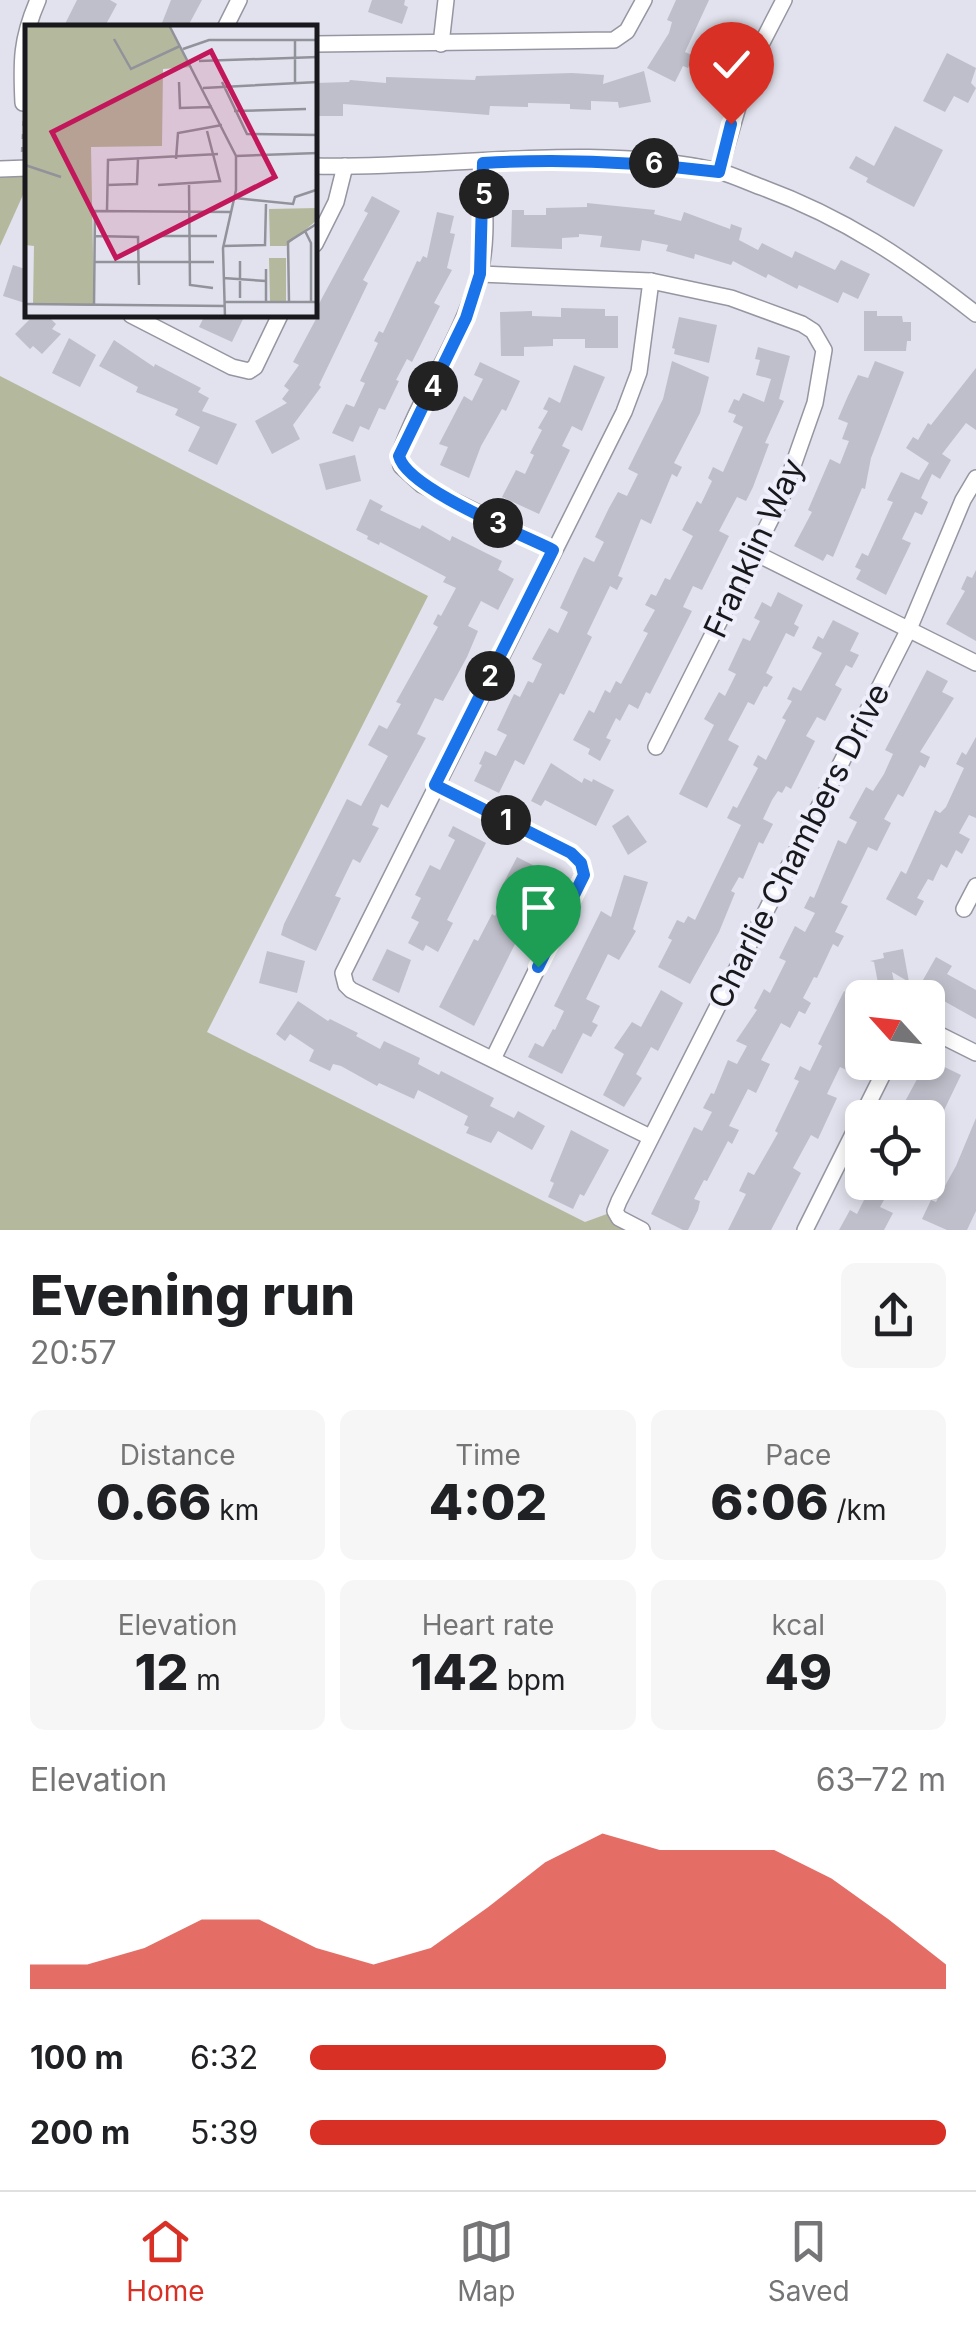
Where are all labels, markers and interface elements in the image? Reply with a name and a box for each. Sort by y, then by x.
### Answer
pin [689,22,774,125]
inset map [25,25,318,318]
icon: check [704,37,759,92]
pin: 6 [629,138,679,188]
text: 6 [645,146,663,180]
pin: 5 [459,169,509,219]
text: 5 [475,177,493,211]
pin: 4 [408,361,458,411]
text: 4 [424,369,442,403]
street label: Franklin Way [695,452,812,644]
pin: 3 [473,498,523,548]
text: 3 [489,506,507,540]
pin: 2 [465,651,515,701]
text: 2 [481,659,499,693]
street label: Charlie Chambers Drive [699,677,898,1015]
pin: 1 [481,795,531,845]
text: 1 [500,803,512,837]
pin [496,865,581,968]
icon: arrive [511,880,566,935]
north arrow [845,980,945,1080]
map controls [845,980,945,1200]
button: locate [845,1100,945,1200]
text: Evening run [30,1262,355,1328]
button: share [841,1263,946,1368]
text: 20:57 [30,1333,116,1372]
text: Distance [120,1438,235,1472]
text: Time [455,1438,521,1472]
text: Pace [765,1438,831,1472]
text: 0.66 [96,1472,211,1532]
text: 4:02 [429,1472,547,1532]
text: 6:06 [710,1472,829,1532]
text: km [211,1493,259,1527]
text: /km [829,1493,886,1527]
text: Elevation [118,1608,238,1642]
text: Heart rate [422,1608,554,1642]
text: kcal [772,1608,825,1642]
text: 12 [134,1642,188,1702]
text: 142 [410,1642,499,1702]
text: 49 [765,1642,832,1702]
text: m [188,1663,221,1697]
text: bpm [499,1663,566,1697]
text: Elevation [30,1760,167,1799]
text: 63–72 m [816,1760,946,1799]
text: 100 m [30,2038,124,2077]
text: 6:32 [190,2038,258,2077]
text: 200 m [30,2113,130,2152]
text: 5:39 [190,2113,258,2152]
tab: Home [126,2214,205,2308]
tab: Map [457,2214,515,2308]
tab: Saved [768,2214,850,2308]

